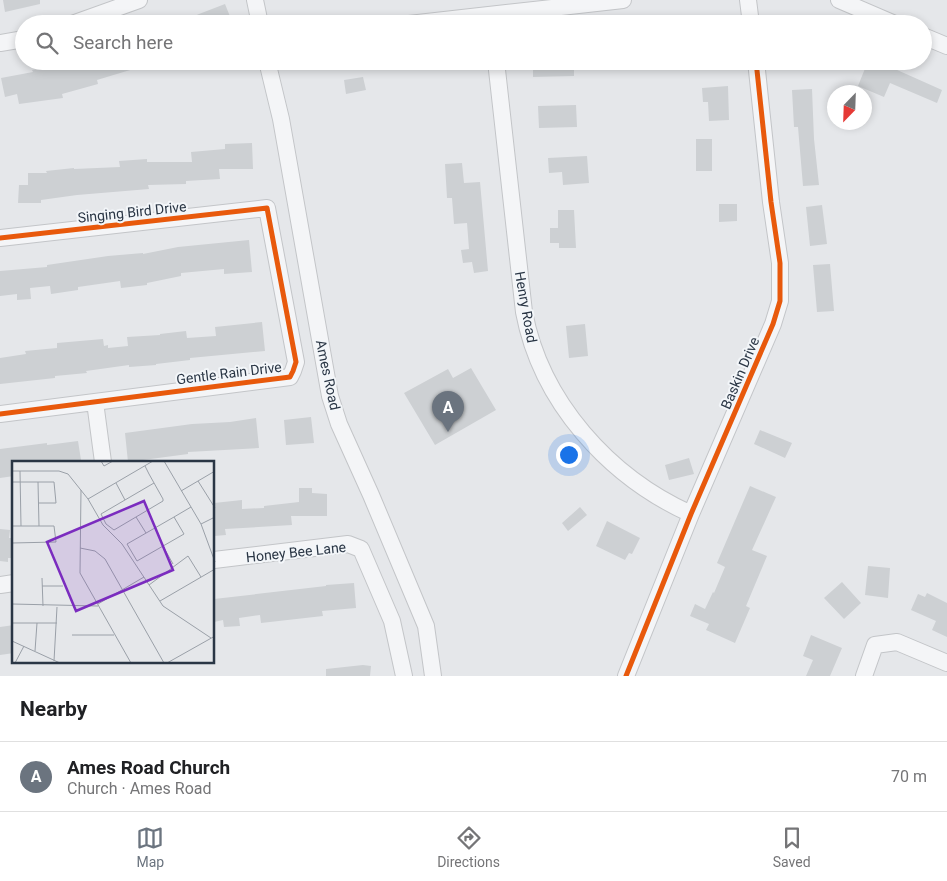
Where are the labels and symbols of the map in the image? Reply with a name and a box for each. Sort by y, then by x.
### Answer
north arrow [827,85,872,130]
street label: Singing Bird Drive [77,198,187,226]
street label: Henry Road [512,270,540,344]
street label: Baskin Drive [718,335,762,411]
street label: Ames Road [313,338,343,412]
street label: Gentle Rain Drive [175,359,283,387]
pin: A [432,391,464,432]
your location [556,442,582,468]
inset map [12,461,215,664]
street label: Honey Bee Lane [245,539,347,565]

